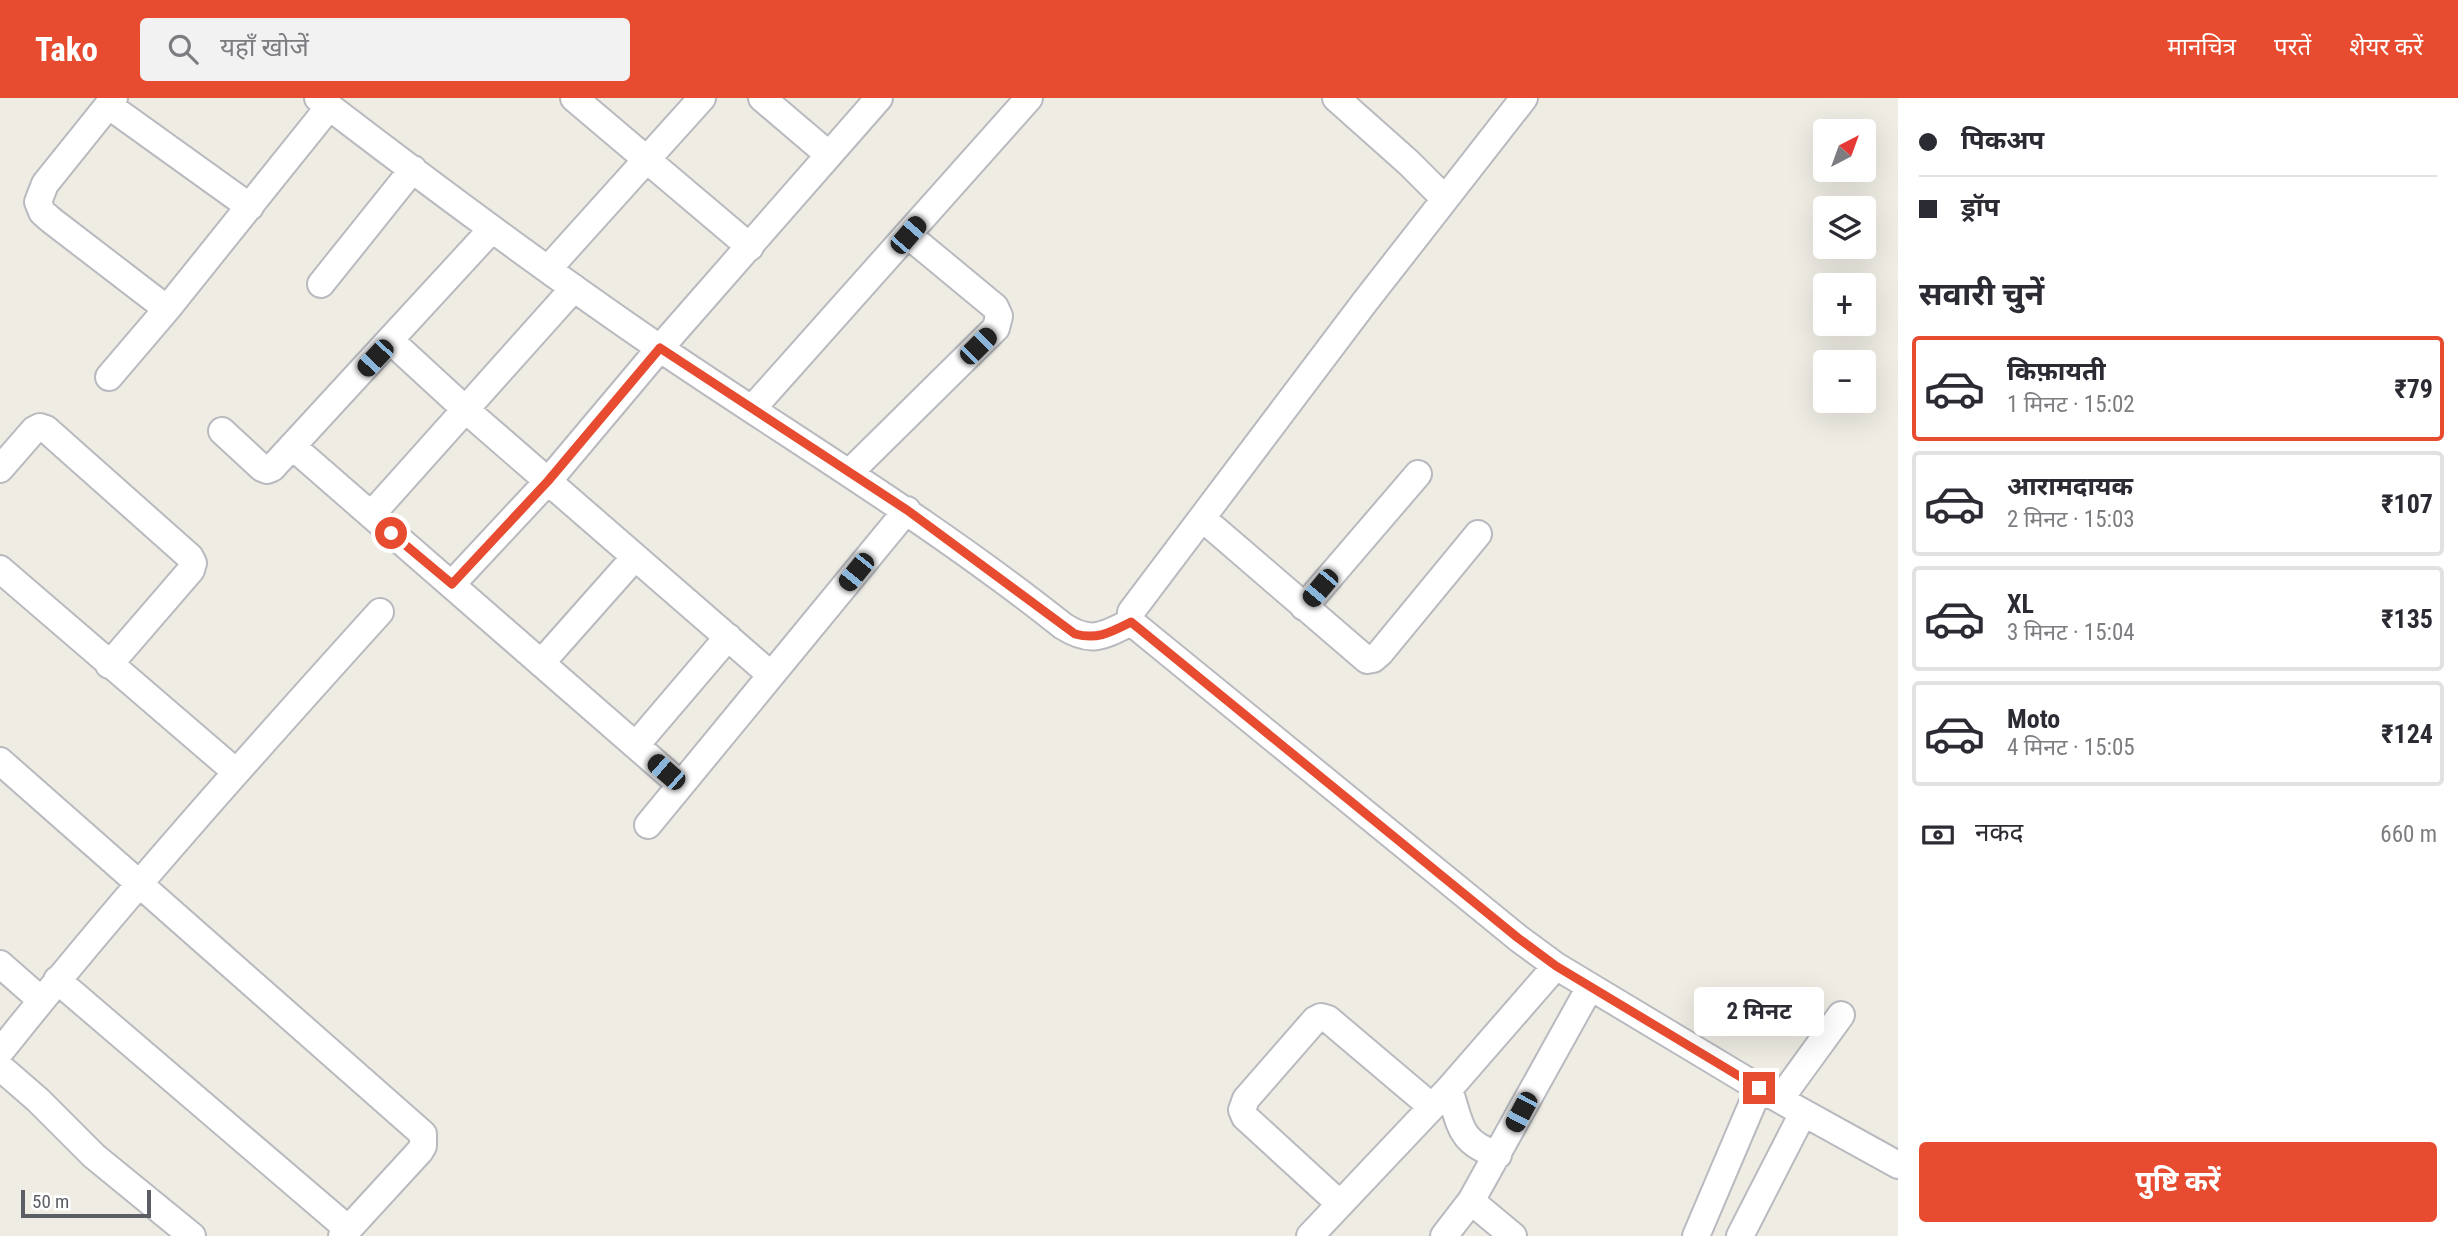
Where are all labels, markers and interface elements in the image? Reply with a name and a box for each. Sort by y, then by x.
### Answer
search box [140,18,630,81]
text: Tako [35,30,98,69]
icon: search [164,30,202,68]
text: यहाँ खोजें [220,32,309,62]
text: मानचित्र [2167,33,2236,61]
text: परतें [2274,33,2311,61]
text: शेयर करें [2349,33,2423,61]
north arrow [1813,119,1876,182]
map controls [1813,119,1876,413]
text: पिकअप [1961,125,2044,155]
text: ड्रॉप [1961,192,1999,222]
button: layers [1813,196,1876,259]
car [887,212,930,258]
button: + [1813,273,1876,336]
text: सवारी चुनें [1919,275,2044,313]
car [956,324,1001,368]
car [353,335,398,381]
button: − [1813,350,1876,413]
text: किफ़ायती [2007,356,2106,386]
icon: car [1923,357,1986,420]
text: ₹79 [2394,374,2433,404]
text: 1 मिनट · 15:02 [2007,391,2135,418]
text: आरामदायक [2007,471,2133,501]
icon: car [1923,472,1986,535]
text: ₹107 [2381,489,2433,519]
text: 2 मिनट · 15:03 [2007,506,2135,533]
route start [375,517,407,549]
car [835,549,878,595]
car [1299,565,1342,611]
icon: car [1923,587,1986,650]
text: XL [2007,589,2034,619]
text: ₹135 [2381,604,2433,634]
text: 3 मिनट · 15:04 [2007,619,2135,646]
icon: car [1923,702,1986,765]
text: Moto [2007,704,2060,734]
text: ₹124 [2381,719,2433,749]
text: 4 मिनट · 15:05 [2007,734,2135,761]
car [644,750,689,794]
icon: cash [1919,816,1957,854]
text: नकद [1975,817,2023,847]
text: 660 m [2380,821,2437,848]
callout: 2 मिनट [1694,986,1824,1035]
text: 2 मिनट [1726,998,1792,1025]
route end [1743,1072,1775,1104]
car [1502,1089,1541,1135]
button: पुष्टि करें [1919,1142,2437,1222]
scale bar [21,1187,150,1219]
text: 50 m [32,1190,69,1213]

